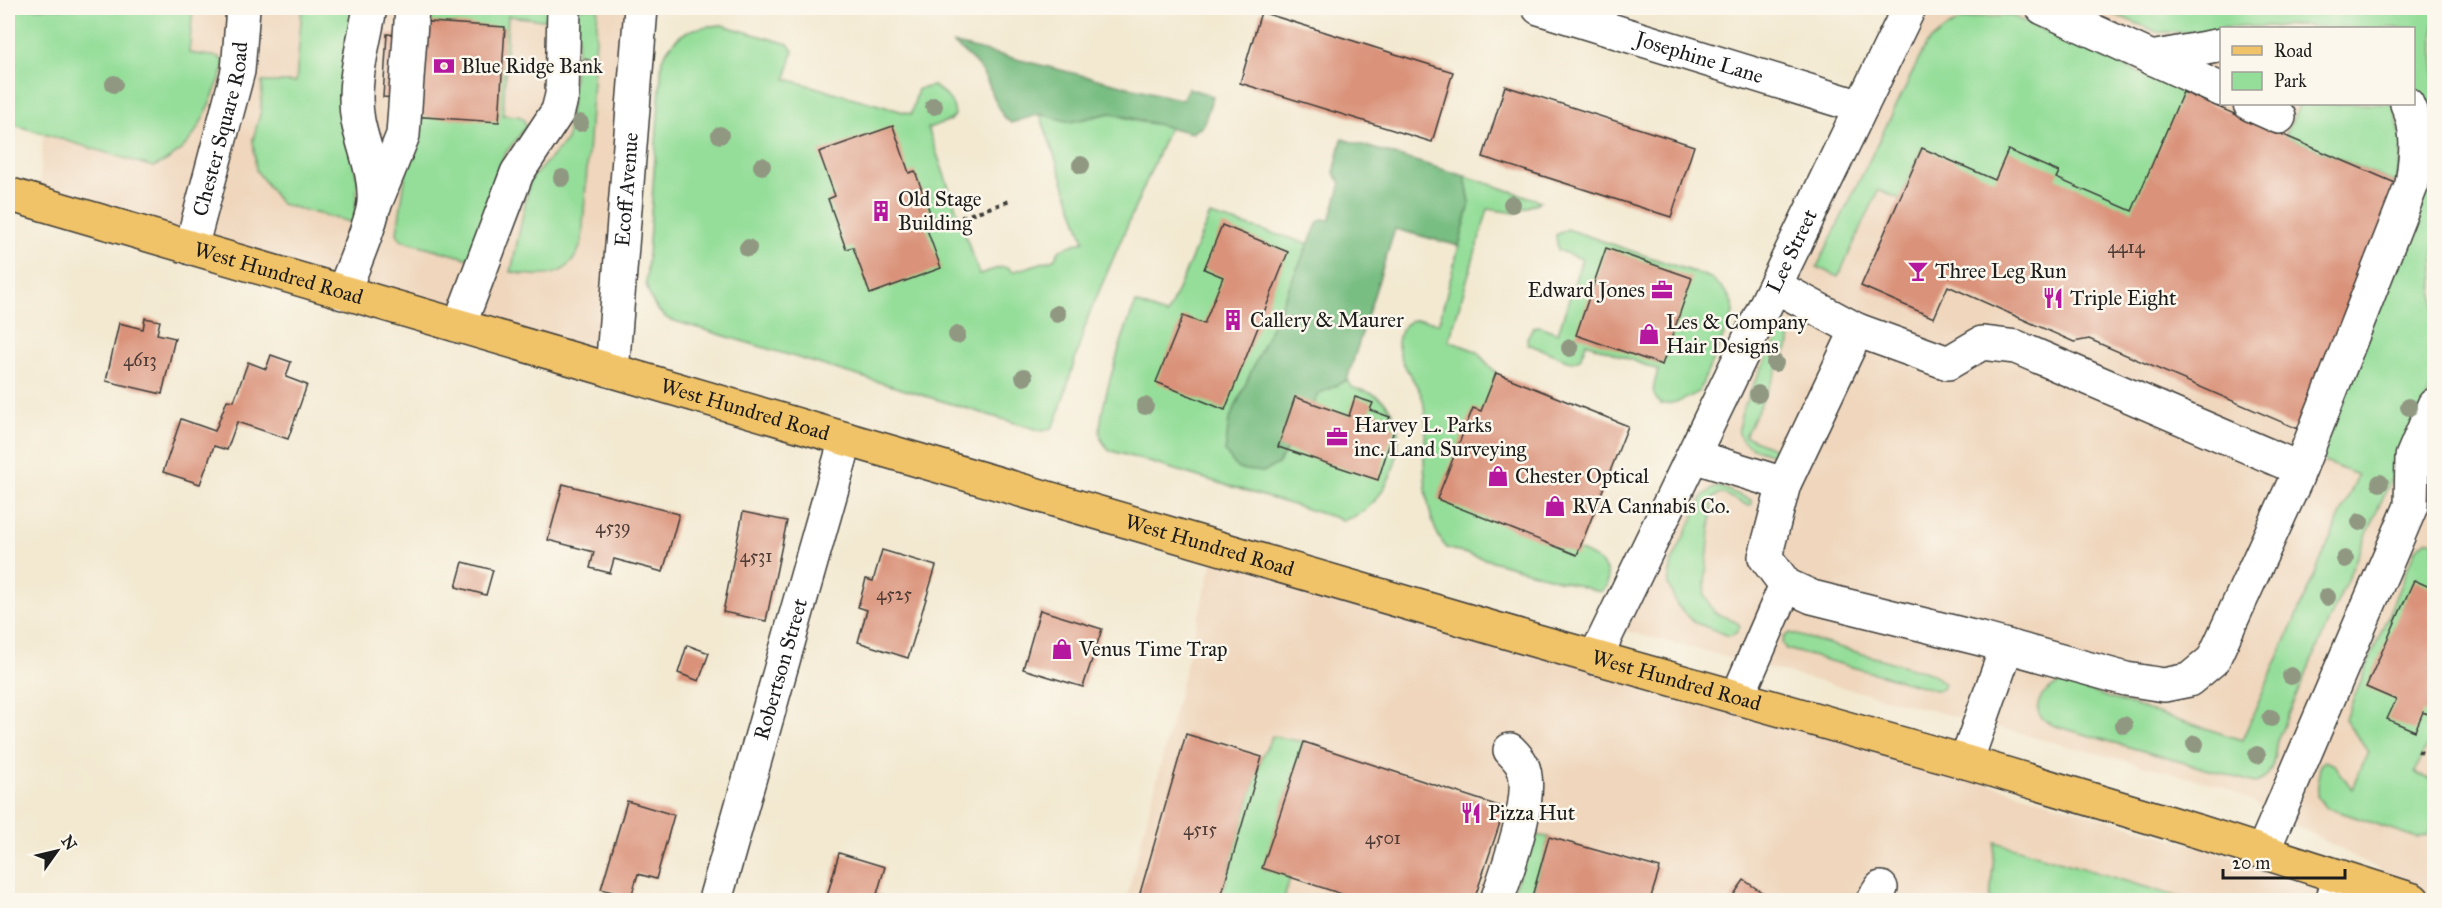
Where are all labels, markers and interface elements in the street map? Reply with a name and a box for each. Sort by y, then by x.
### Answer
street label: Josephine Lane [1631,25,1767,89]
legend [2220,27,2415,105]
street label: Chester Square Road [187,40,253,219]
text: Road [2274,40,2312,62]
place label: Blue Ridge Bank [461,53,603,79]
bank icon: Blue Ridge Bank [432,54,456,78]
text: Park [2274,70,2307,92]
street label: Ecoff Avenue [609,131,644,248]
place label: Old Stage Building [898,186,982,236]
building icon: Old Stage Building [869,199,893,223]
street label: Lee Street [1760,204,1823,297]
street label: West Hundred Road [191,236,367,310]
house number: 4414 [2107,236,2146,258]
place label: Three Leg Run [1935,258,2067,284]
bar icon: Three Leg Run [1906,259,1930,283]
place label: Edward Jones [1528,277,1645,303]
office icon: Edward Jones [1650,278,1674,302]
place label: Triple Eight [2070,285,2177,311]
restaurant icon: Triple Eight [2041,286,2065,310]
place label: Callery & Maurer [1250,307,1404,333]
building icon: Callery & Maurer [1221,308,1245,332]
place label: Les & Company Hair Designs [1666,309,1809,359]
shop icon: Les & Company Hair Designs [1637,322,1661,346]
house number: 4613 [123,349,157,371]
street label: West Hundred Road [658,372,833,447]
place label: Harvey L. Parks inc. Land Surveying [1354,412,1527,462]
office icon: Harvey L. Parks inc. Land Surveying [1325,425,1349,449]
place label: Chester Optical [1515,463,1649,489]
shop icon: Chester Optical [1486,464,1510,488]
place label: RVA Cannabis Co. [1572,493,1730,519]
shop icon: RVA Cannabis Co. [1543,494,1567,518]
street label: West Hundred Road [1122,508,1298,582]
house number: 4539 [595,516,631,538]
house number: 4531 [740,545,772,567]
house number: 4525 [876,583,912,605]
street label: Robertson Street [748,595,813,743]
place label: Venus Time Trap [1078,636,1228,662]
shop icon: Venus Time Trap [1050,637,1074,661]
street label: West Hundred Road [1589,644,1765,717]
place label: Pizza Hut [1488,800,1576,826]
restaurant icon: Pizza Hut [1459,801,1483,825]
house number: 4515 [1183,818,1217,840]
north arrow [27,821,87,881]
house number: 4501 [1365,827,1401,849]
text: N [57,832,81,854]
scale bar [2223,842,2344,880]
text: 20 m [2232,852,2270,874]

